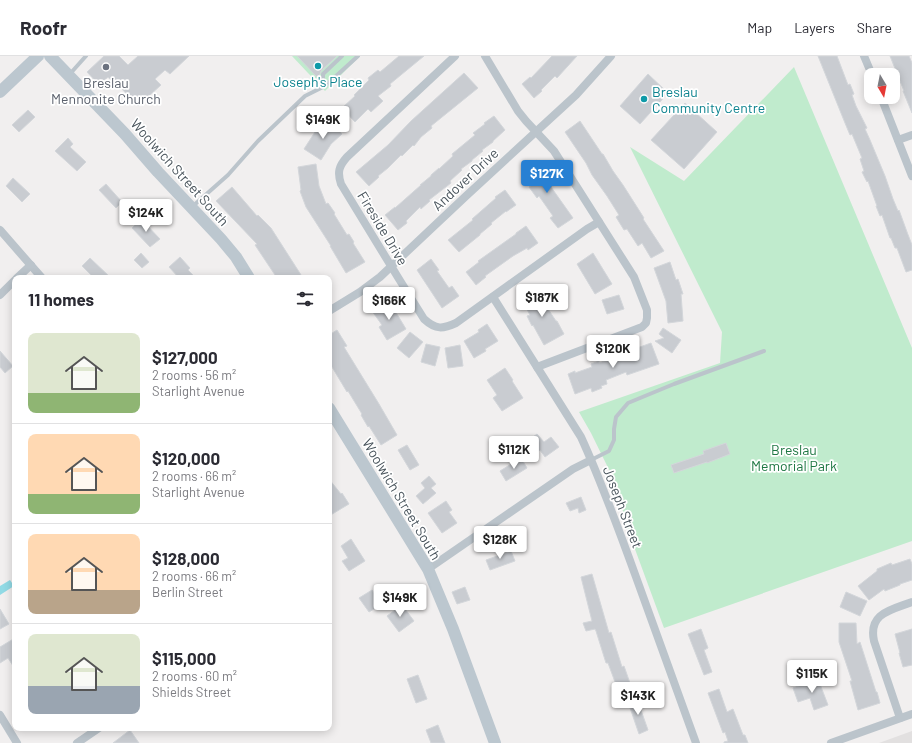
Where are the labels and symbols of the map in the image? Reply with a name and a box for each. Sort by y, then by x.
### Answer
marker: Joseph's Place [313,61,323,71]
marker: Breslau Mennonite Church [101,62,111,72]
north arrow [864,68,900,104]
place label: Joseph's Place [273,73,363,90]
place label: Breslau Mennonite Church [51,74,161,107]
place label: Breslau Community Centre [652,83,765,116]
marker: Breslau Community Centre [639,94,649,104]
pin: $149K [295,106,351,140]
street label: Woolwich Street South [127,115,233,229]
street label: Andover Drive [429,144,501,214]
pin: $127K [519,160,575,194]
street label: Fireside Drive [354,188,412,268]
pin: $124K [118,199,174,233]
pin: $187K [514,284,570,318]
pin: $166K [361,287,417,321]
pin: $120K [585,335,641,369]
street label: Woolwich Street South [359,435,445,563]
pin: $112K [486,436,542,470]
park label: Breslau Memorial Park [751,441,837,474]
street label: Joseph Street [600,464,646,550]
pin: $128K [472,526,528,560]
pin: $149K [372,584,428,618]
pin: $115K [784,660,840,694]
pin: $143K [610,682,666,716]

